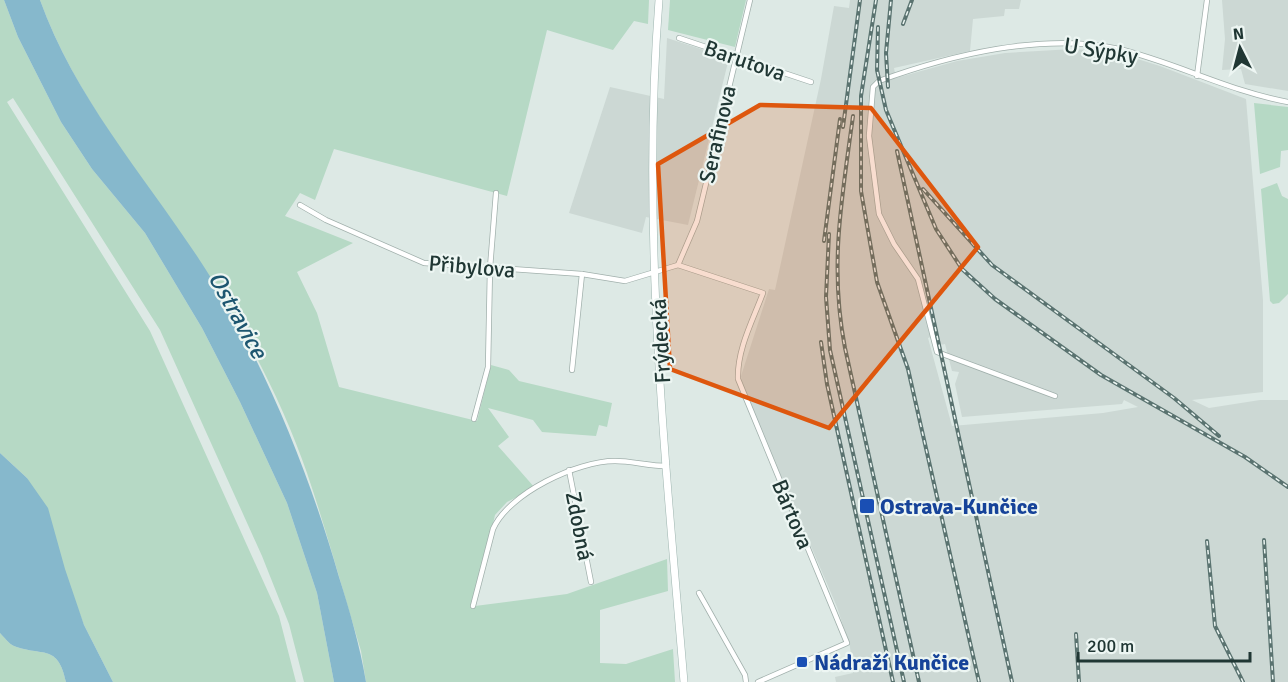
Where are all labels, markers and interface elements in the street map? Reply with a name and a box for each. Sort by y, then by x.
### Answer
north arrow [1210,18,1270,78]
text: N [1232,24,1245,45]
street label: U Sýpky [1062,31,1141,70]
street label: Barutova [701,34,789,87]
street label: Serafinova [693,83,742,186]
street label: Přibylova [427,249,516,284]
water label: Ostravice [202,266,275,365]
street label: Frýdecká [645,298,676,384]
street label: Bártova [766,475,819,553]
street label: Zdobná [560,489,599,563]
place label: Ostrava-Kunčice [880,493,1038,520]
marker: Ostrava-Kunčice [858,497,876,515]
scale bar [1078,625,1250,663]
text: 200 m [1087,635,1134,657]
place label: Nádraží Kunčice [814,649,969,676]
marker: Nádraží Kunčice [795,655,809,669]

